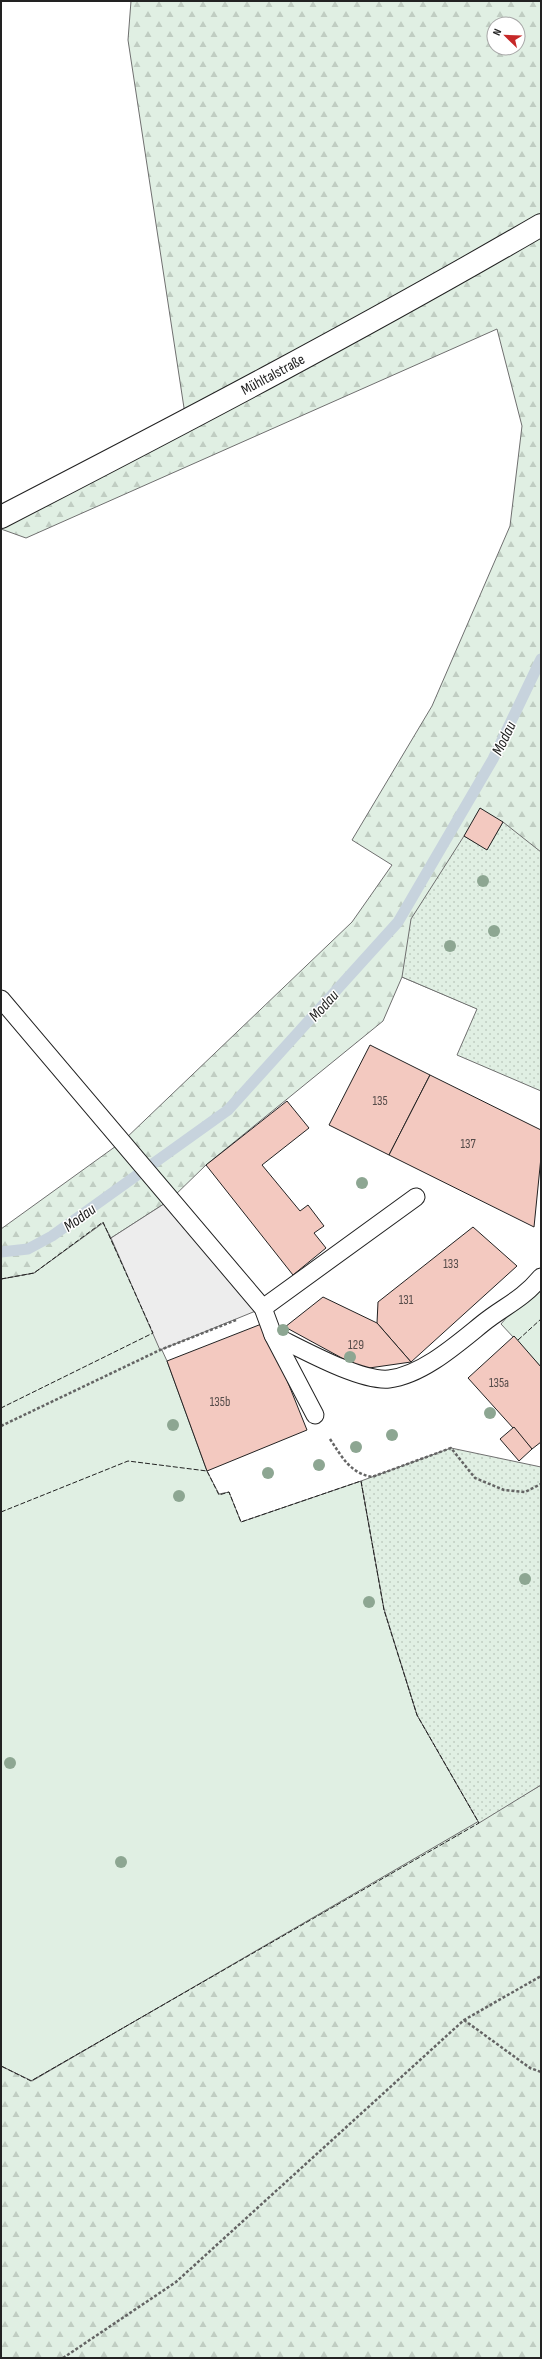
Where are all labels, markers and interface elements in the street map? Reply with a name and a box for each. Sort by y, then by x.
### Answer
north arrow [486,16,526,56]
text: N [490,27,504,38]
street label: Mühltalstraße [238,350,308,400]
water label: Modau [488,718,521,759]
water label: Modau [305,986,343,1026]
house number: 135 [372,1093,388,1109]
house number: 137 [460,1136,476,1152]
water label: Modau [60,1200,100,1236]
house number: 133 [443,1256,459,1272]
house number: 131 [399,1292,414,1308]
house number: 129 [348,1337,364,1353]
house number: 135a [489,1375,509,1391]
house number: 135b [210,1394,230,1410]

